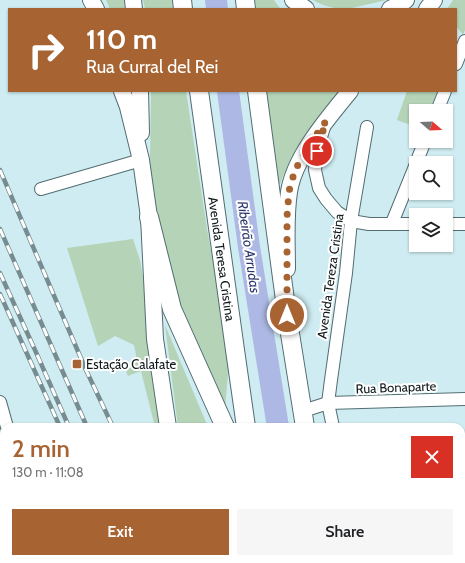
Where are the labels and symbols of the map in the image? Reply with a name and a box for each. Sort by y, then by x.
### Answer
north arrow [409,104,453,148]
pin [300,134,334,168]
street label: Avenida Teresa Cristina [205,196,239,323]
water label: Ribeirão Arrudas [234,200,264,295]
street label: Avenida Tereza Cristina [313,212,347,340]
position arrow [266,294,308,336]
place label: Estação Calafate [86,356,177,372]
marker: Estação Calafate [71,358,83,370]
street label: Rua Bonaparte [355,378,437,396]

